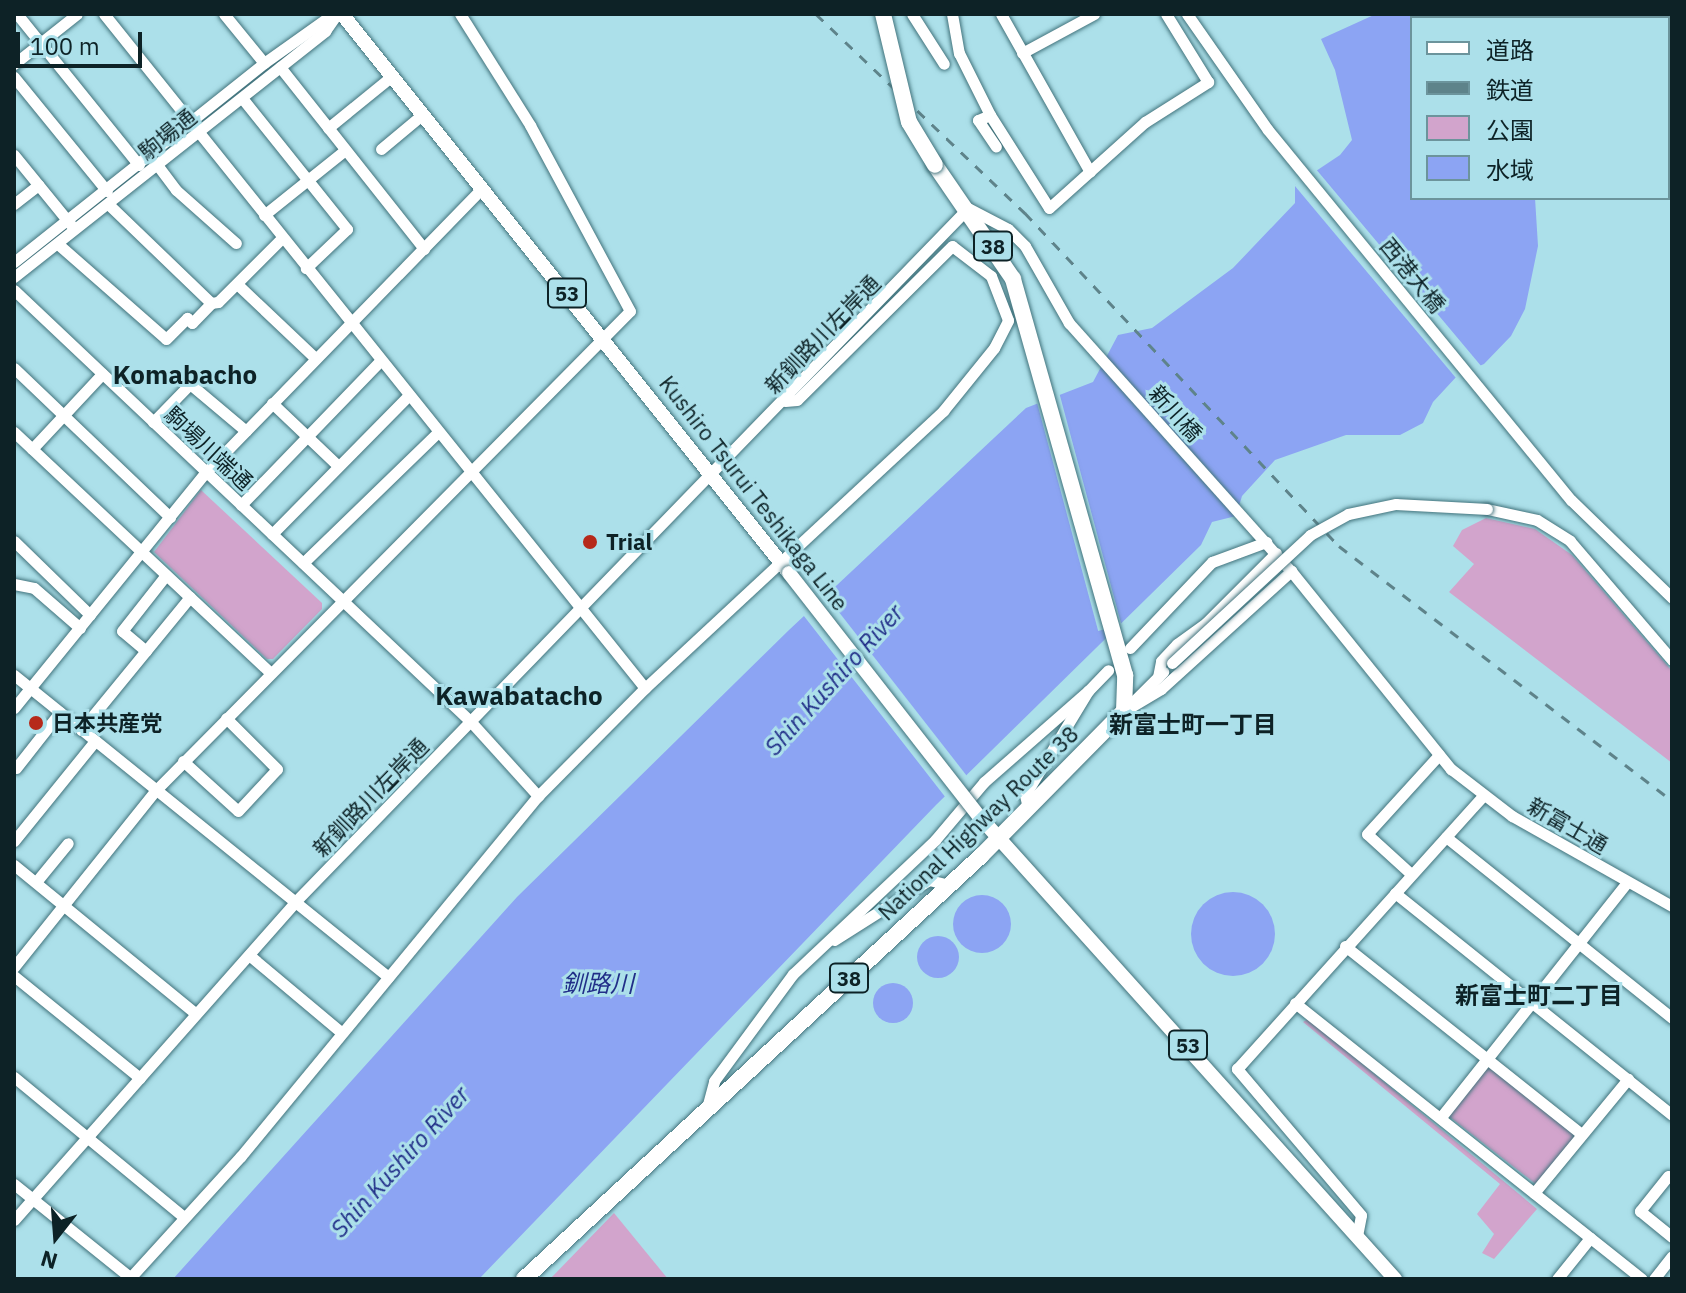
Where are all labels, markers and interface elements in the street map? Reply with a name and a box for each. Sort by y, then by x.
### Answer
scale bar [20,16,146,66]
legend [1410,16,1670,200]
text: 100 m [30,30,100,62]
text: 道路 [1486,34,1534,66]
text: 鉄道 [1486,74,1534,106]
street label: 駒場通 [133,103,201,165]
text: 公園 [1486,114,1534,146]
text: 水域 [1486,154,1534,186]
road number: 38 [973,230,1013,262]
street label: 西港大橋 [1375,232,1451,318]
street label: 新釧路川左岸通 [759,269,885,399]
road number: 53 [547,277,587,309]
district label: Komabacho [113,359,257,391]
street label: Kushiro Tsurui Teshikaga Line [654,370,854,616]
street label: 新川橋 [1144,380,1208,446]
street label: 駒場川端通 [160,401,258,495]
place label: Trial [606,529,652,555]
marker: Trial [581,533,599,551]
water label: Shin Kushiro River [759,599,909,761]
district label: Kawabatacho [435,680,603,712]
place label: 日本共産党 [52,710,162,736]
district label: 新富士町一丁目 [1109,711,1277,739]
marker: 日本共産党 [27,714,45,732]
street label: National Highway Route 38 [873,721,1083,925]
street label: 新釧路川左岸通 [307,732,433,862]
street label: 新富士通 [1523,792,1613,858]
road number: 38 [829,962,869,994]
water label: 釧路川 [562,970,634,998]
district label: 新富士町二丁目 [1455,982,1623,1010]
road number: 53 [1168,1029,1208,1061]
water label: Shin Kushiro River [325,1081,475,1243]
north arrow [16,1197,96,1277]
text: N [37,1244,61,1277]

